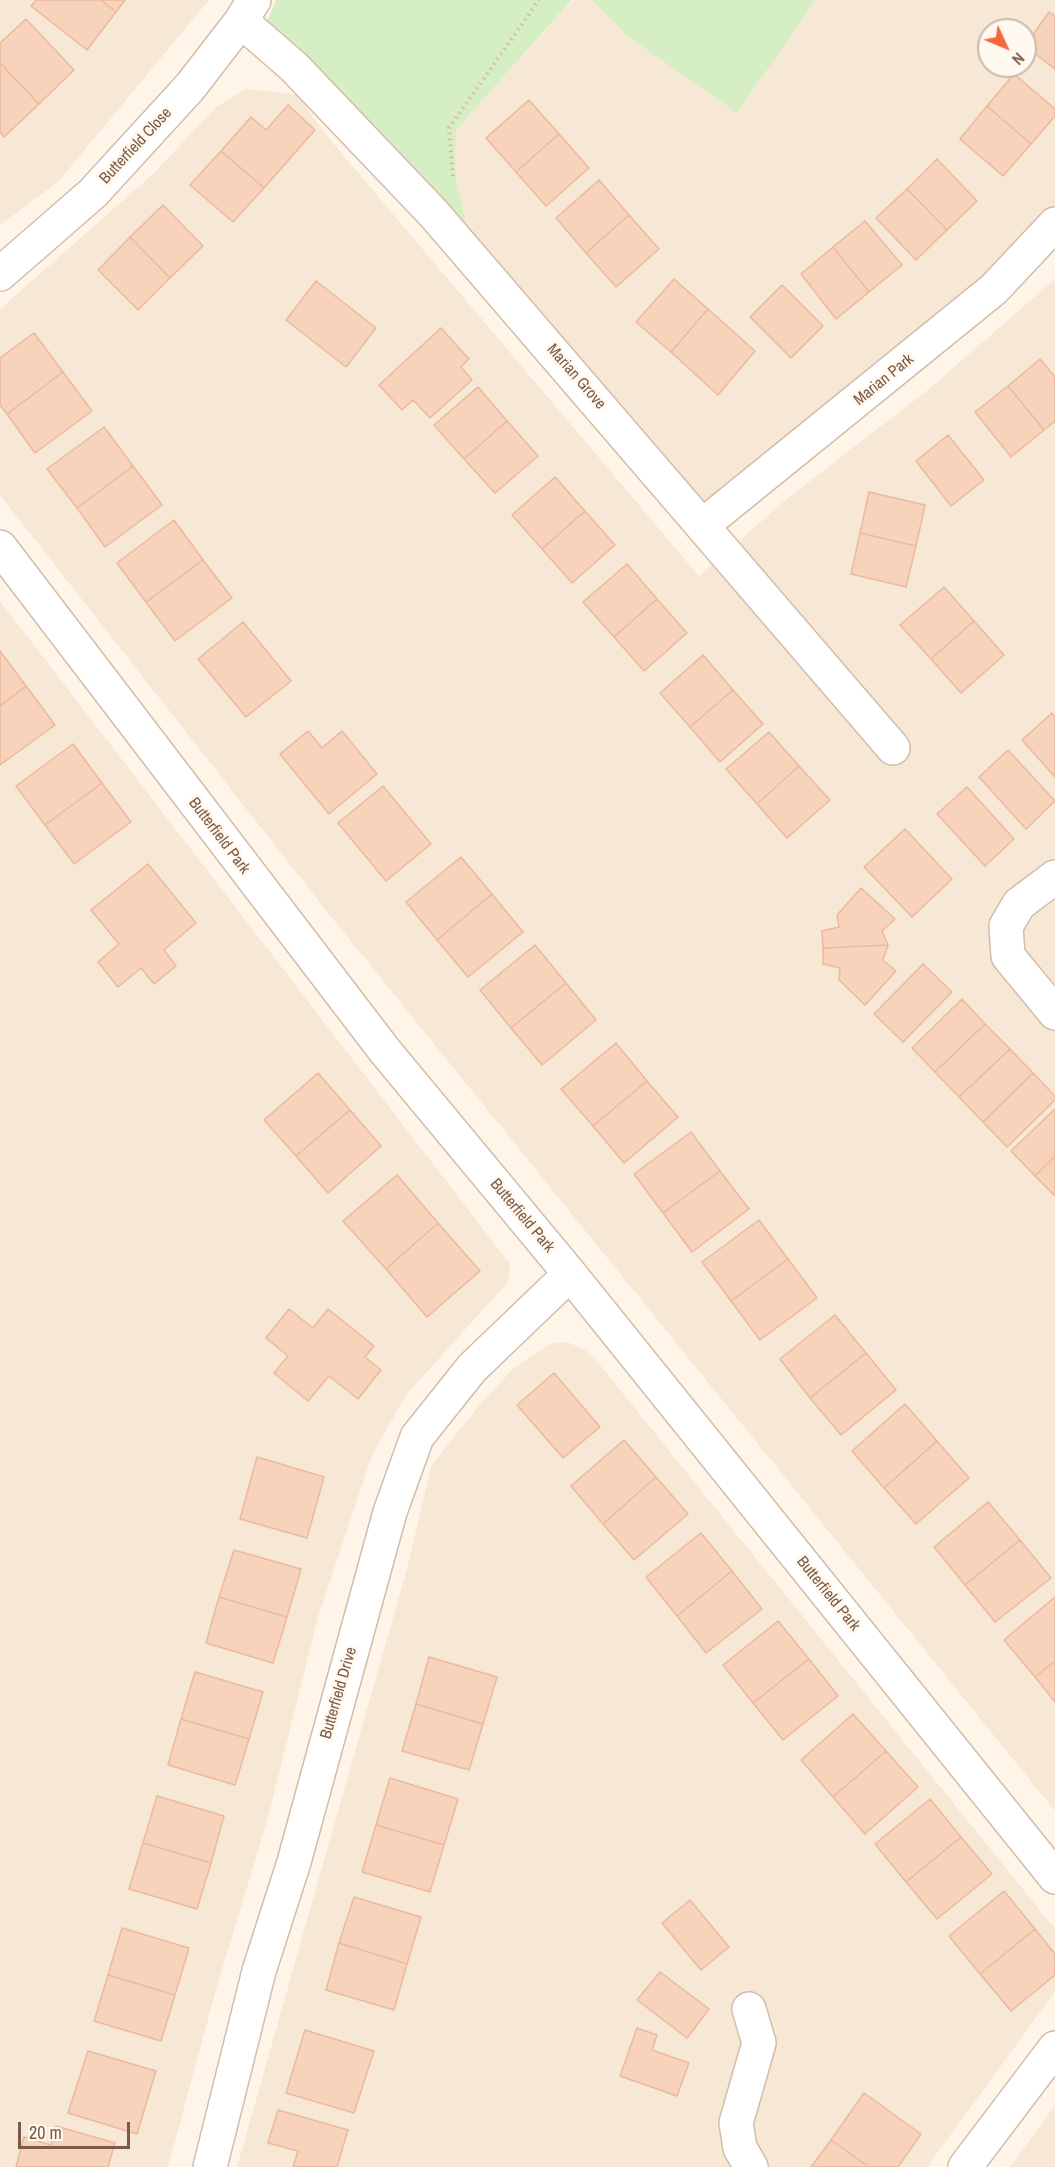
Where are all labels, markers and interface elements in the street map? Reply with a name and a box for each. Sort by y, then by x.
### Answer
north arrow [977,18,1037,78]
text: N [1007,48,1030,70]
street label: Butterfield Close [96,104,176,188]
street label: Marian Grove [542,340,610,414]
street label: Marian Park [850,350,918,410]
street label: Butterfield Park [184,794,254,878]
street label: Butterfield Park [486,1175,558,1257]
street label: Butterfield Park [792,1553,864,1635]
street label: Butterfield Drive [317,1645,361,1741]
scale bar [21,2110,134,2148]
text: 20 m [29,2120,62,2145]

